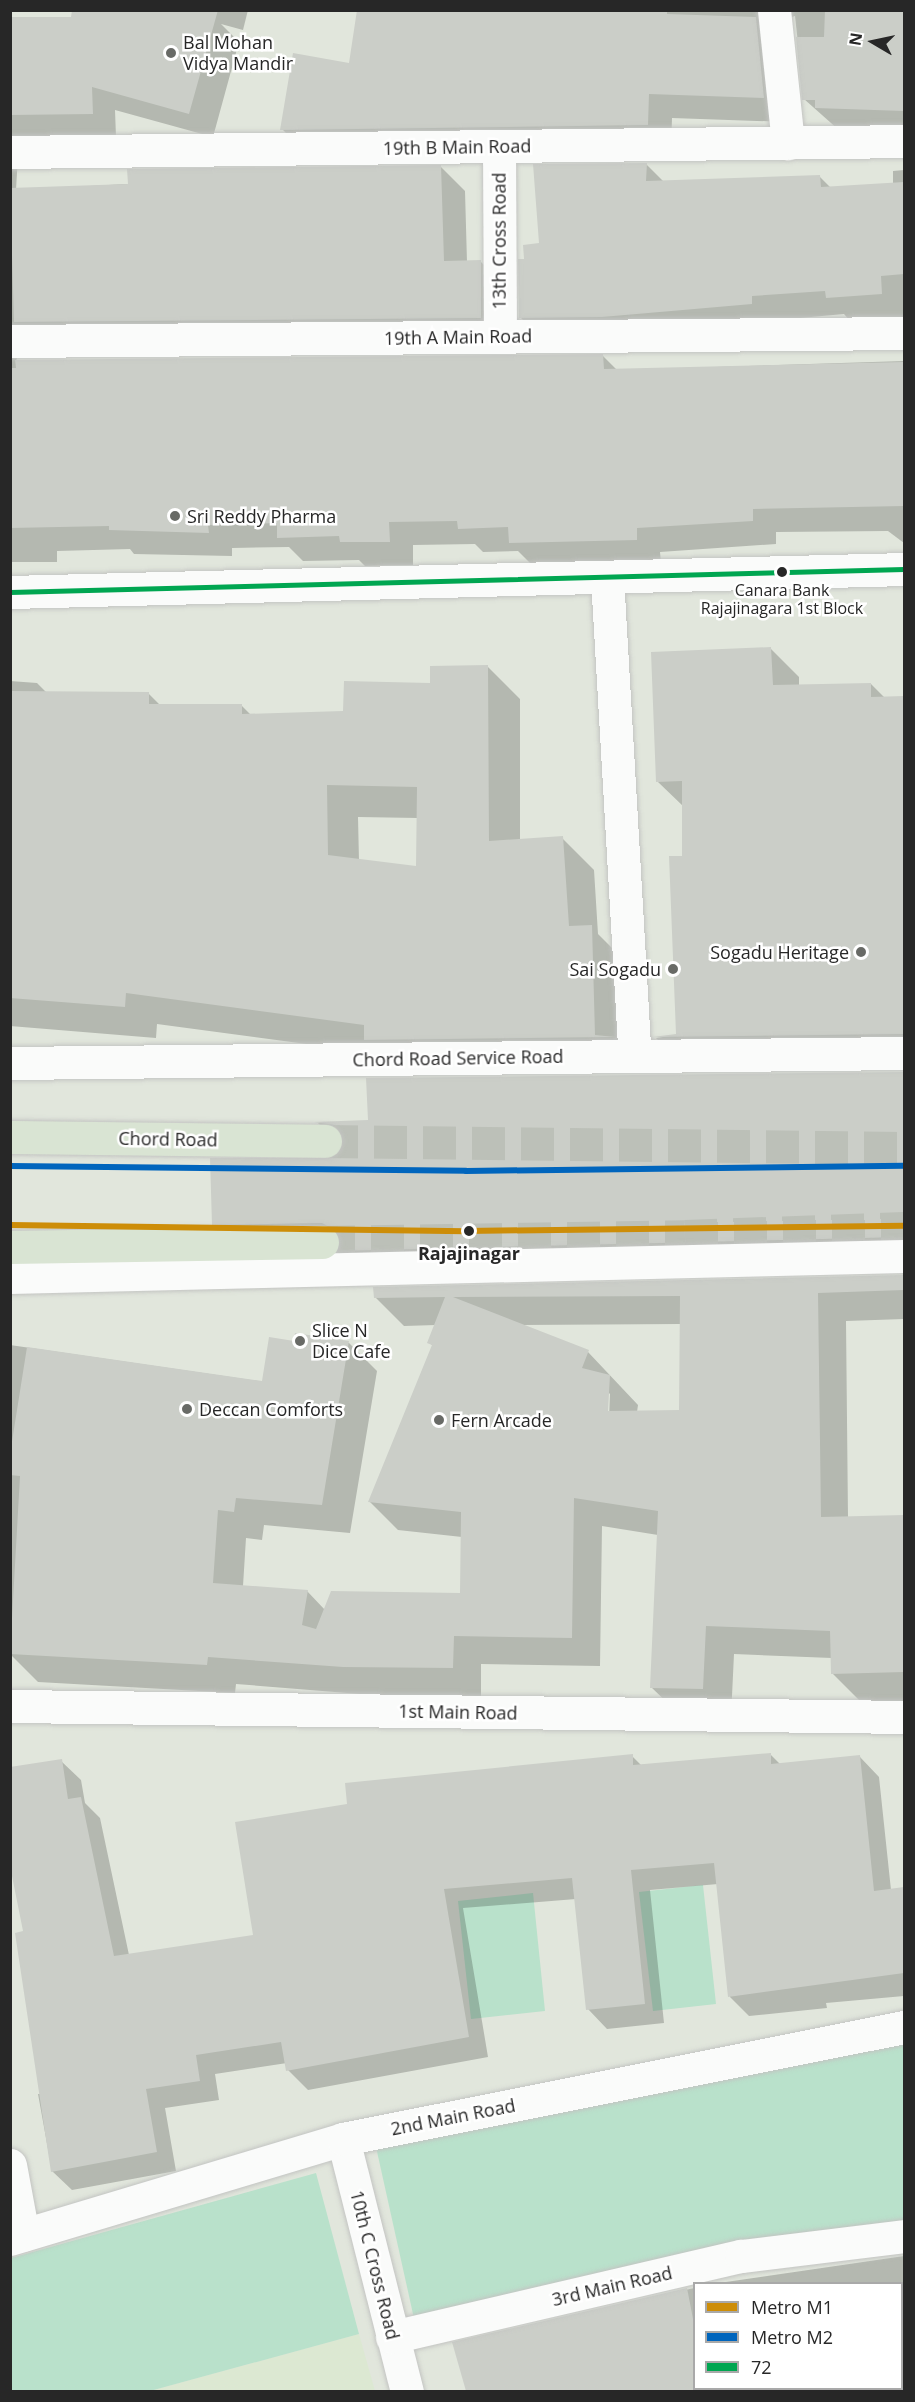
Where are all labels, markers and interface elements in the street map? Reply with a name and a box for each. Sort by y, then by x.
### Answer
north arrow [843,12,903,72]
text: N [843,31,867,47]
place label: Bal Mohan Vidya Mandir [183,32,293,74]
marker: Bal Mohan Vidya Mandir [164,46,178,60]
street label: 19th B Main Road [383,135,531,159]
street label: 13th Cross Road [488,172,510,310]
street label: 19th A Main Road [384,325,532,349]
place label: Sri Reddy Pharma [187,505,336,527]
marker: Sri Reddy Pharma [168,509,182,523]
marker: Canara Bank Rajajinagara 1st Block [776,566,788,578]
place label: Canara Bank Rajajinagara 1st Block [701,580,863,618]
place label: Sogadu Heritage [710,941,849,963]
marker: Sogadu Heritage [854,945,868,959]
place label: Sai Sogadu [569,958,661,980]
marker: Sai Sogadu [666,962,680,976]
street label: Chord Road Service Road [352,1045,564,1071]
street label: Chord Road [118,1127,218,1151]
marker: Rajajinagar [460,1222,478,1240]
place label: Rajajinagar [418,1242,520,1264]
place label: Slice N Dice Cafe [312,1320,391,1362]
marker: Slice N Dice Cafe [293,1334,307,1348]
place label: Deccan Comforts [199,1398,343,1420]
marker: Deccan Comforts [180,1402,194,1416]
place label: Fern Arcade [451,1409,552,1431]
marker: Fern Arcade [432,1413,446,1427]
street label: 1st Main Road [398,1700,518,1724]
street label: 2nd Main Road [389,2094,517,2140]
street label: 10th C Cross Road [346,2188,404,2342]
street label: 3rd Main Road [550,2262,674,2310]
legend [693,2282,903,2390]
text: Metro M1 [751,2295,833,2319]
text: Metro M2 [751,2325,833,2349]
text: 72 [751,2355,772,2379]

